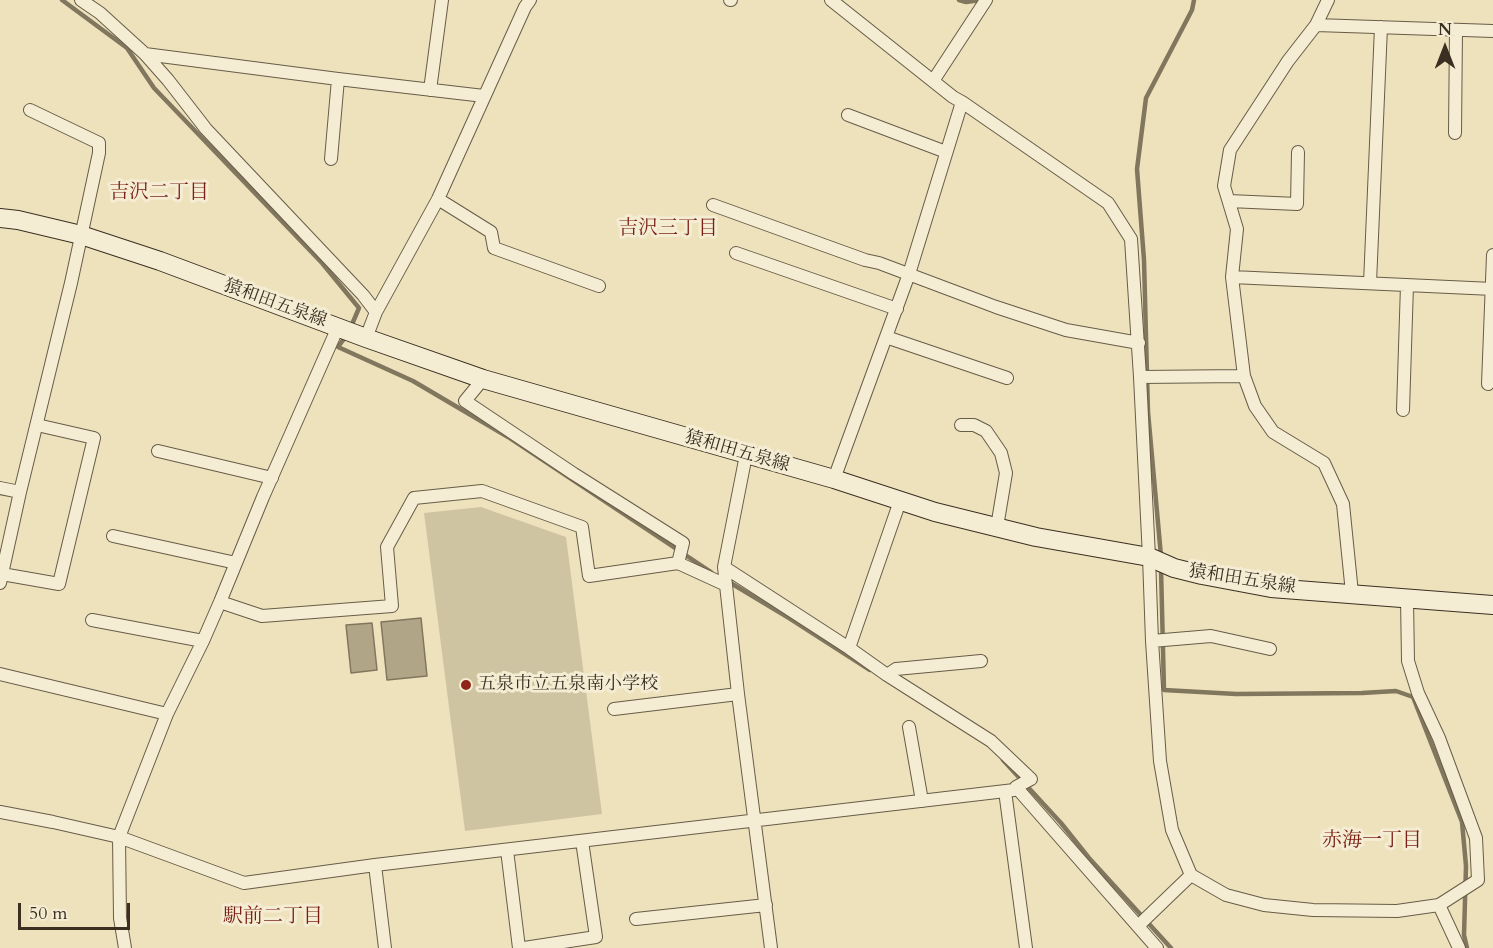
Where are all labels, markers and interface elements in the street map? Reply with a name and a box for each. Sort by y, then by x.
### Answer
north arrow [1415,18,1475,78]
text: N [1438,19,1452,41]
district label: 吉沢二丁目 [109,181,209,205]
district label: 吉沢三丁目 [618,217,718,241]
street label: 猿和田五泉線 [221,275,329,333]
street label: 猿和田五泉線 [682,427,792,477]
street label: 猿和田五泉線 [1187,561,1297,599]
place label: 五泉市立五泉南小学校 [478,674,658,696]
marker: 五泉市立五泉南小学校 [459,678,473,692]
district label: 赤海一丁目 [1322,829,1422,853]
scale bar [21,891,134,929]
text: 50 m [29,901,68,926]
district label: 駅前二丁目 [223,905,323,929]

